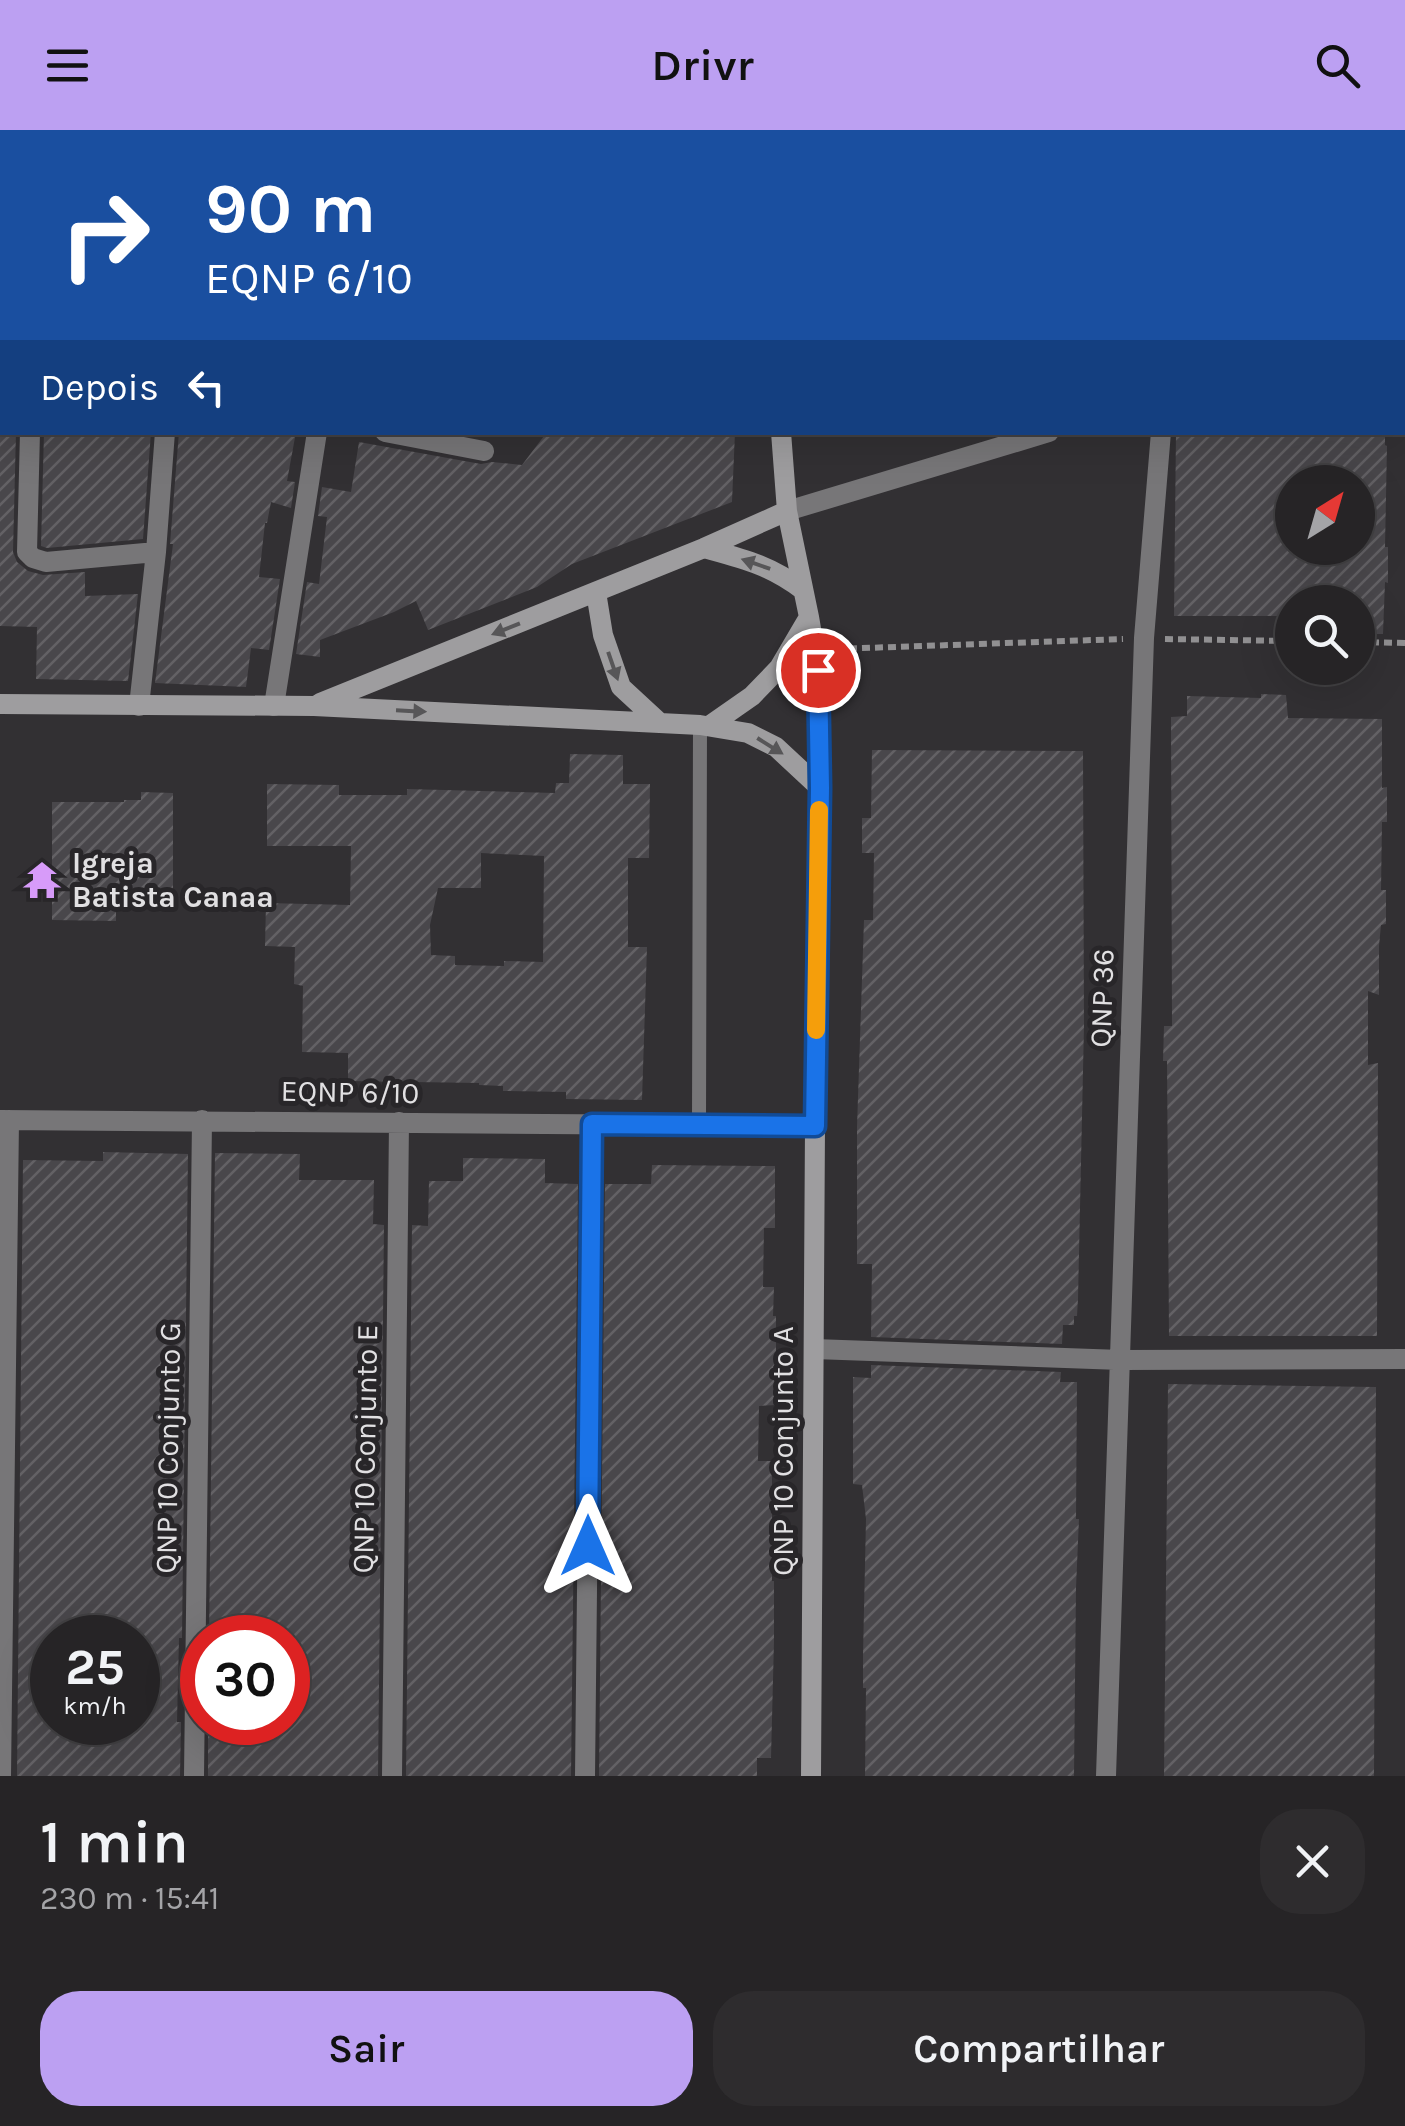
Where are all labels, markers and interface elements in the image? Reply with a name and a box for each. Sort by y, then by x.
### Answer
icon: menu [40,38,95,93]
icon: search [1310,38,1365,93]
text: Drivr [651,39,754,91]
text: 90 m [205,168,376,250]
icon: right [40,170,170,300]
text: EQNP 6/10 [205,252,413,304]
icon: left [179,360,234,415]
text: Depois [40,365,159,410]
north arrow [1275,465,1375,565]
map controls [1275,465,1375,685]
one-way arrow [741,556,771,571]
button: search [1275,585,1375,685]
one-way arrow [491,621,521,637]
pin [776,628,861,713]
icon: arrive [791,643,846,698]
one-way arrow [607,651,622,681]
one-way arrow [395,703,427,719]
one-way arrow [757,736,784,754]
place label: Igreja Batista Canaa [72,845,274,915]
temple icon: Igreja Batista Canaa [21,859,63,901]
street label: QNP 36 [1082,948,1122,1048]
street label: EQNP 6/10 [280,1073,420,1111]
street label: QNP 10 Conjunto G [148,1322,188,1574]
street label: QNP 10 Conjunto E [345,1324,385,1574]
street label: QNP 10 Conjunto A [765,1326,801,1576]
position arrow [536,1494,640,1598]
speed limit sign: 30 [180,1615,310,1745]
text: 25 [65,1638,125,1697]
text: km/h [63,1691,127,1720]
text: 1 min [40,1807,189,1877]
button: close [1260,1809,1365,1914]
text: 230 m · 15:41 [40,1880,219,1917]
button: Sair [40,1991,693,2106]
button: Compartilhar [713,1991,1365,2106]

